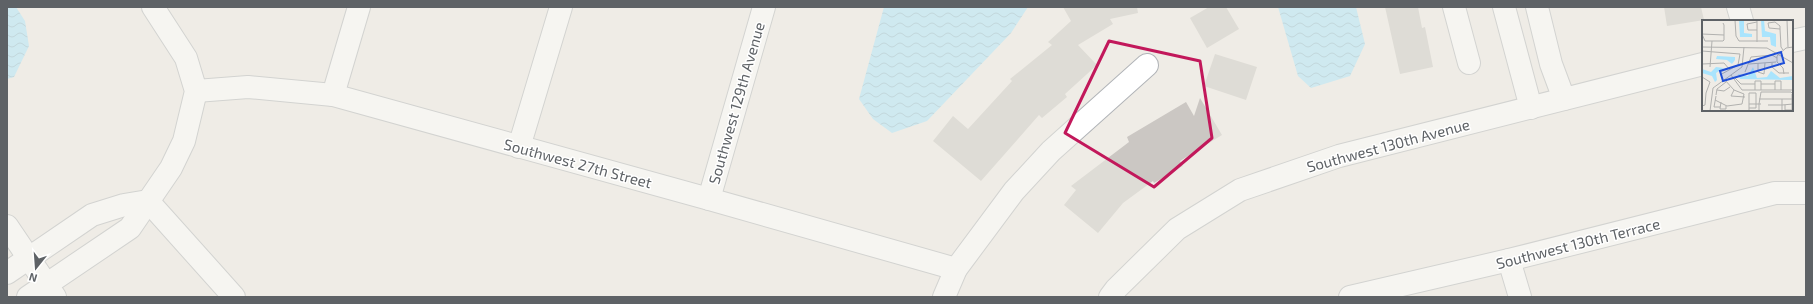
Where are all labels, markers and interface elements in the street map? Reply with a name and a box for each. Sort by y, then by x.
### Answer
street label: Southwest 129th Avenue [704,20,768,186]
inset map [1702,20,1793,111]
street label: Southwest 130th Avenue [1305,115,1471,175]
street label: Southwest 27th Street [502,135,654,192]
street label: Southwest 130th Terrace [1494,214,1662,272]
north arrow [16,248,56,288]
text: N [27,271,39,285]

